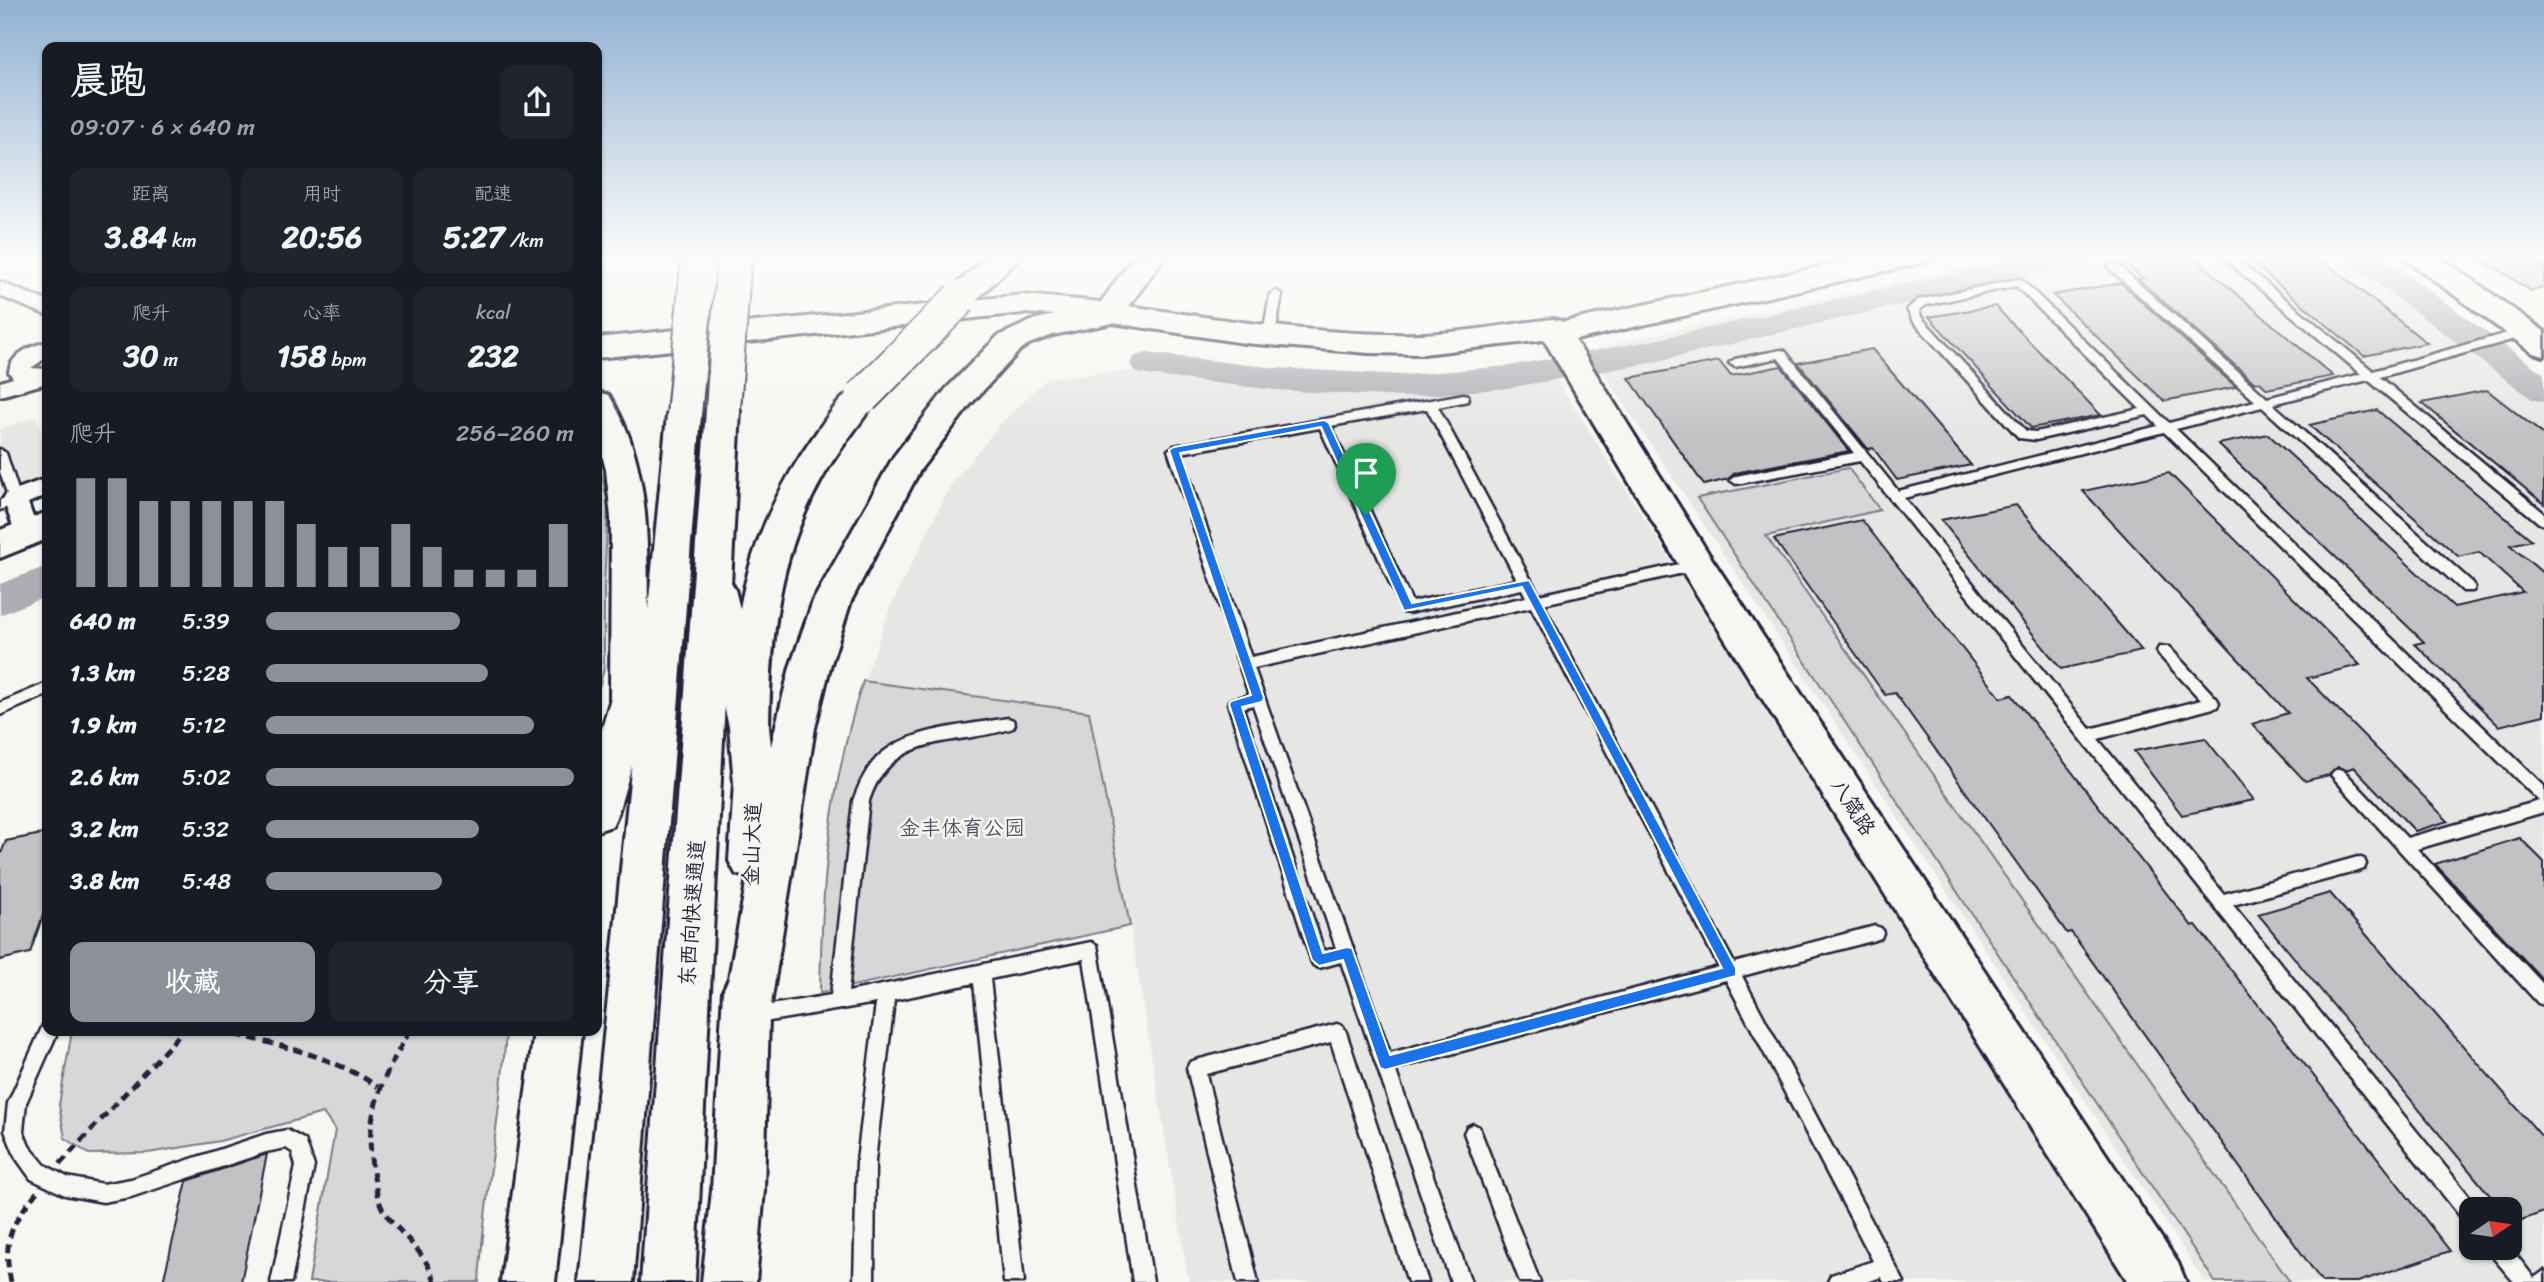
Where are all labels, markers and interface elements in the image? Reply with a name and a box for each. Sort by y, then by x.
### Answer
text: 晨跑 [70,47,146,114]
button: share [500,65,574,139]
text: 09:07 · 6 × 640 m [70,107,255,148]
text: 距离 [132,177,170,210]
text: 用时 [303,177,341,210]
text: 配速 [474,177,512,210]
text: 3.84 [105,210,167,264]
text: 20:56 [282,210,362,264]
text: 5:27 [443,210,505,264]
text: km [167,224,197,257]
text: /km [505,224,544,257]
text: 爬升 [132,296,170,329]
text: 心率 [303,296,341,329]
text: kcal [476,296,511,329]
text: 30 [123,329,159,383]
text: 158 [277,329,327,383]
text: 232 [468,329,519,383]
text: m [159,343,178,376]
text: bpm [327,343,367,376]
text: 爬升 [70,413,116,454]
text: 256–260 m [456,413,574,454]
pin [1336,443,1396,515]
icon: arrive [1347,454,1385,492]
text: 640 m [70,601,136,642]
text: 5:39 [182,601,230,642]
text: 1.3 km [70,653,135,694]
text: 5:28 [182,653,230,694]
text: 1.9 km [70,705,137,746]
text: 5:12 [182,705,226,746]
text: 2.6 km [70,757,139,798]
text: 5:02 [182,757,231,798]
street label: 八箴路 [1820,770,1886,844]
street label: 金山大道 [732,801,772,887]
text: 3.2 km [70,809,139,850]
text: 5:32 [182,809,229,850]
park label: 金丰体育公园 [899,809,1025,847]
street label: 东西向快速通道 [668,838,716,988]
text: 3.8 km [70,861,139,902]
text: 5:48 [182,861,231,902]
button: 收藏 [70,942,315,1022]
button: 分享 [329,942,574,1022]
north arrow [2459,1197,2522,1260]
map controls [2459,1197,2522,1260]

